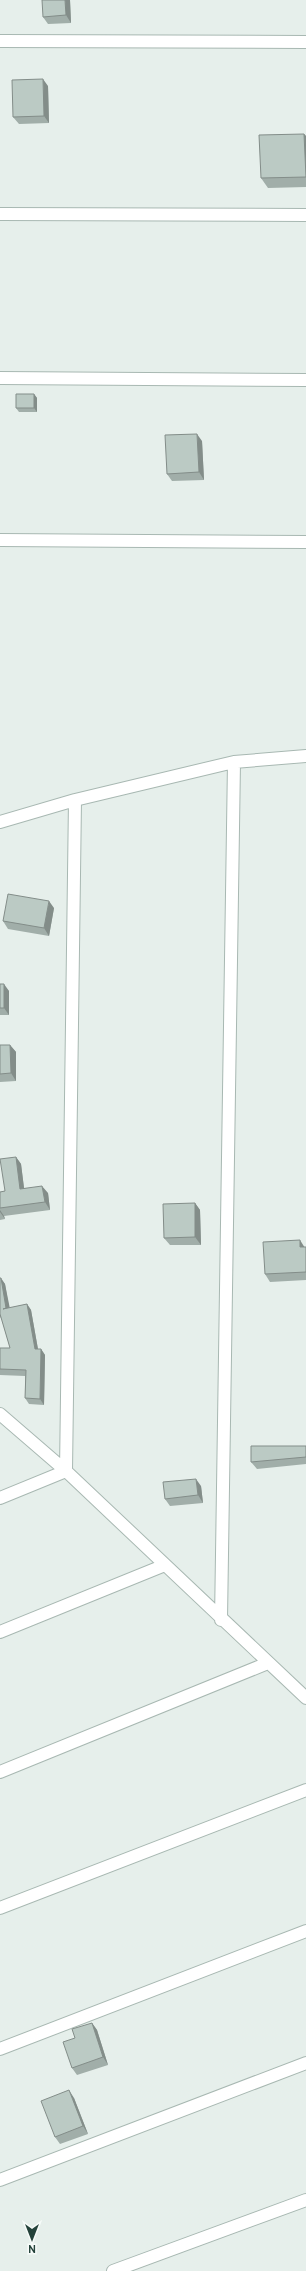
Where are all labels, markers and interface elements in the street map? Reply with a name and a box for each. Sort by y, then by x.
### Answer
north arrow [12,2219,52,2259]
text: N [28,2241,36,2255]

